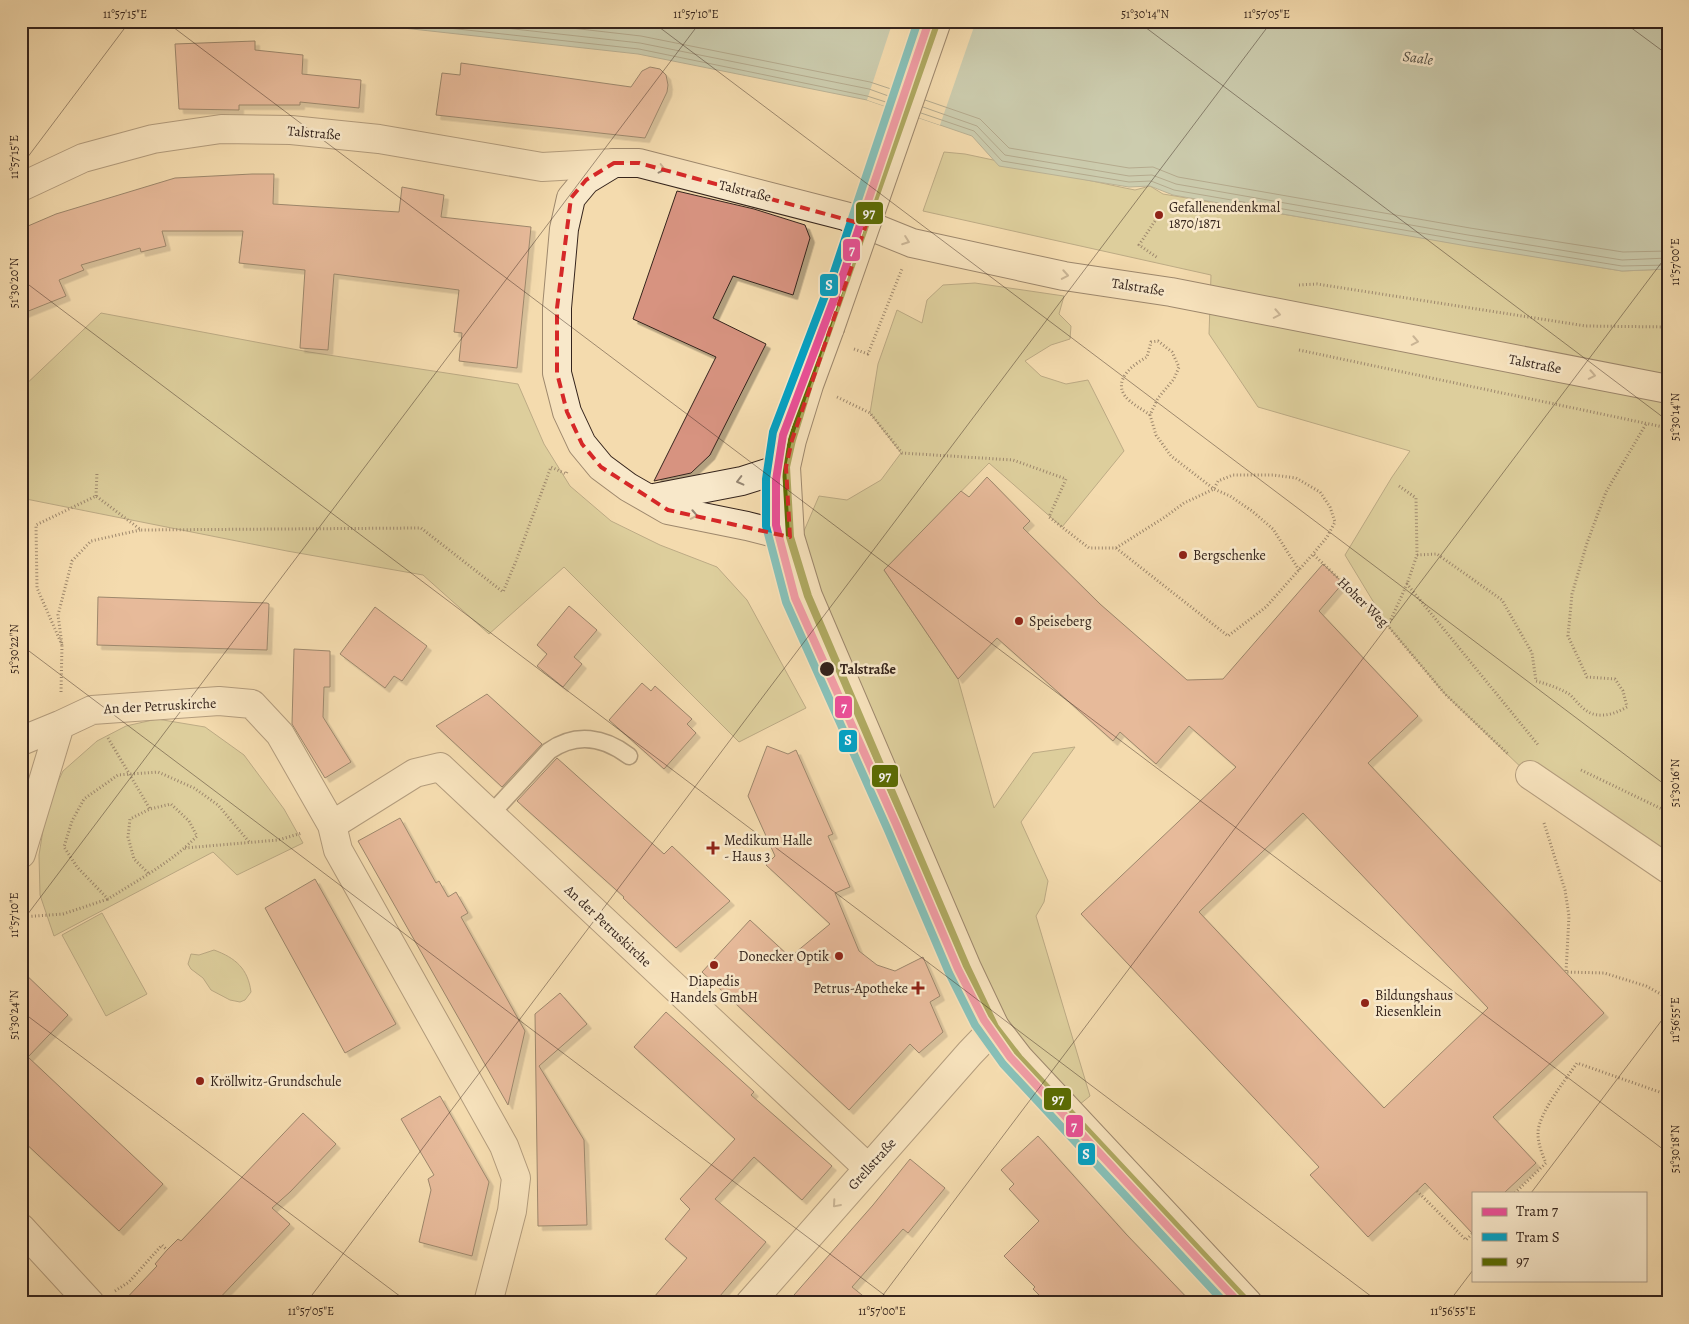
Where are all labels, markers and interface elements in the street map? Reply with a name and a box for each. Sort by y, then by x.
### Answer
text: 11°57'15"E [103,6,147,22]
text: 11°57'10"E [673,6,719,22]
text: 51°30'14"N [1121,6,1169,22]
text: 11°57'05"E [1244,6,1290,22]
water label: Saale [1402,46,1435,70]
street label: Talstraße [287,121,341,145]
text: 11°57'15"E [6,135,22,179]
one-way arrow [657,163,666,174]
street label: Talstraße [717,175,773,207]
place label: Gefallenendenkmal 1870/1871 [1169,198,1281,233]
line badge: 97 [855,201,884,225]
text: 97 [863,204,875,223]
marker: Gefallenendenkmal 1870/1871 [1153,209,1165,221]
one-way arrow [901,235,910,245]
line badge: 7 [842,238,861,262]
text: 11°57'00"E [1667,238,1683,286]
text: 7 [849,241,855,260]
text: 51°30'20"N [6,257,22,308]
one-way arrow [1060,270,1069,280]
line badge: S [819,273,839,297]
street label: Talstraße [1110,273,1166,301]
text: S [825,276,833,295]
one-way arrow [1273,308,1281,319]
one-way arrow [1411,335,1419,345]
street label: Talstraße [1507,350,1563,378]
one-way arrow [1587,369,1596,379]
text: 51°30'14"N [1667,393,1683,441]
one-way arrow [735,475,744,486]
one-way arrow [690,510,699,520]
place label: Bergschenke [1193,546,1266,565]
marker: Bergschenke [1177,549,1189,561]
street label: Hoher Weg [1333,573,1393,631]
place label: Speiseberg [1029,612,1092,631]
marker: Speiseberg [1013,615,1025,627]
text: 51°30'22"N [6,624,22,674]
marker: Talstraße [818,660,836,678]
place label: Talstraße [840,660,897,679]
street label: An der Petruskirche [102,694,217,718]
line badge: 7 [834,695,853,719]
text: 7 [841,698,847,717]
line badge: S [838,729,858,753]
text: S [844,731,852,750]
text: 51°30'16"N [1667,759,1683,807]
line badge: 97 [871,764,899,788]
text: 97 [879,767,891,786]
place label: Medikum Halle - Haus 3 [724,831,812,866]
marker: Medikum Halle - Haus 3 [706,841,720,855]
street label: An der Petruskirche [560,880,656,971]
text: 11°57'10"E [6,892,22,938]
place label: Donecker Optik [739,947,829,966]
marker: Donecker Optik [833,950,845,962]
marker: Diapedis Handels GmbH [708,959,720,971]
place label: Diapedis Handels GmbH [670,972,758,1007]
place label: Petrus-Apotheke [813,979,908,998]
marker: Petrus-Apotheke [912,982,924,994]
place label: Bildungshaus Riesenklein [1375,986,1453,1021]
text: 51°30'24"N [6,990,22,1040]
marker: Bildungshaus Riesenklein [1359,997,1371,1009]
text: 11°56'55"E [1667,997,1683,1043]
place label: Kröllwitz-Grundschule [210,1072,342,1091]
marker: Kröllwitz-Grundschule [194,1075,206,1087]
line badge: 97 [1043,1087,1072,1111]
text: 97 [1052,1090,1064,1109]
line badge: 7 [1065,1114,1084,1138]
text: 7 [1071,1117,1077,1136]
text: 51°30'18"N [1667,1124,1683,1173]
street label: Grellstraße [844,1134,900,1194]
line badge: S [1077,1142,1096,1166]
text: S [1082,1145,1090,1164]
legend [1472,1192,1646,1282]
one-way arrow [833,1199,842,1208]
text: Tram 7 [1516,1201,1559,1221]
text: Tram S [1516,1227,1560,1247]
text: 97 [1516,1251,1530,1271]
text: 11°57'05"E [288,1303,334,1319]
text: 11°57'00"E [858,1303,906,1319]
text: 11°56'55"E [1430,1303,1476,1319]

